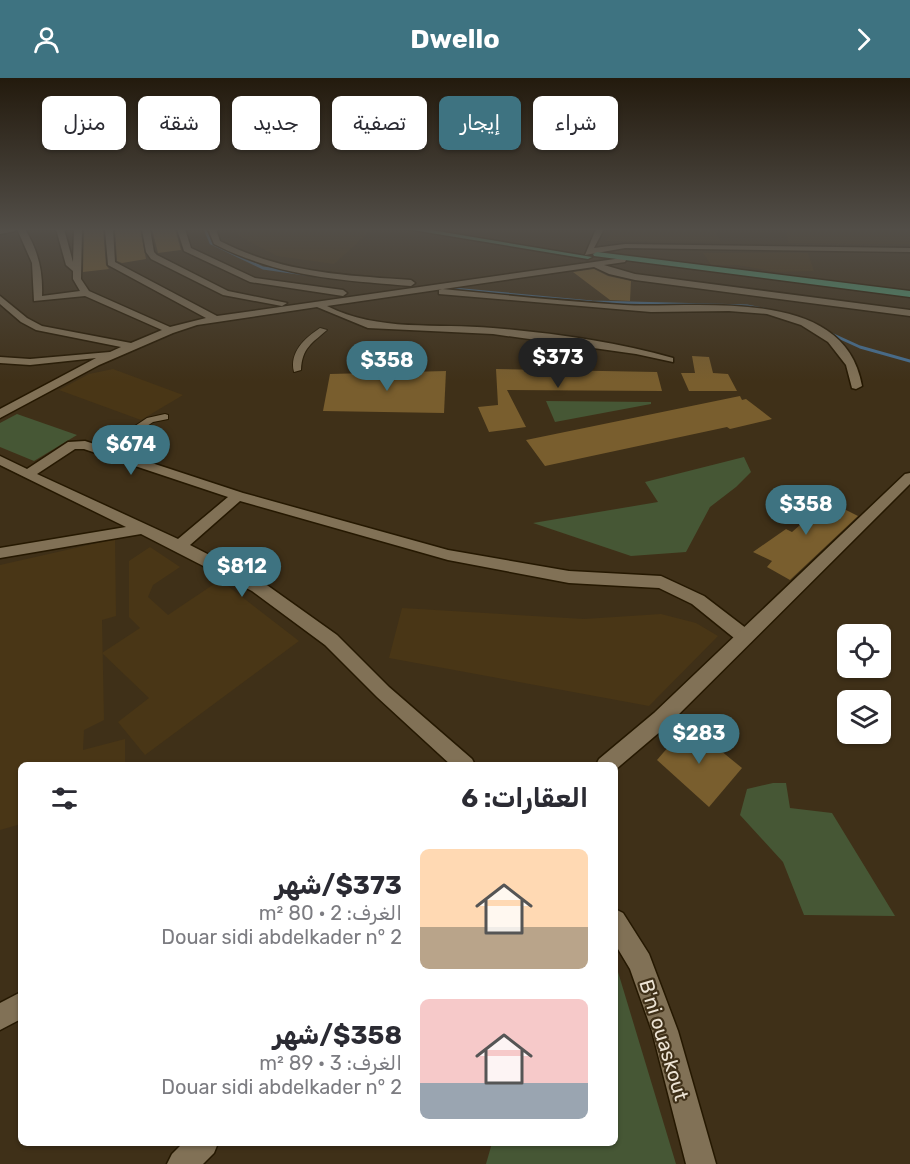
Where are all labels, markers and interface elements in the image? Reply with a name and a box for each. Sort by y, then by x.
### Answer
icon: person [30,23,63,56]
text: Dwello [410,23,500,55]
icon: forward [847,23,880,56]
chip: منزل [42,96,126,150]
chip: شقة [138,96,220,150]
chip: جديد [232,96,320,150]
chip: تصفية [332,96,427,150]
chip: إيجار [439,96,521,150]
chip: شراء [533,96,618,150]
pin: $373 [522,338,594,389]
pin: $358 [351,341,423,392]
text: $373 [532,345,584,369]
text: $358 [361,348,414,372]
pin: $674 [95,425,167,476]
text: $674 [106,432,156,456]
pin: $358 [770,485,842,536]
text: $358 [780,492,833,516]
pin: $812 [206,547,278,598]
text: $812 [217,554,267,578]
map controls [837,624,891,744]
button: locate [837,624,891,678]
button: layers [837,690,891,744]
pin: $283 [663,714,735,765]
text: $283 [672,721,726,745]
icon: filters [48,782,81,815]
text: العقارات: 6 [461,783,588,814]
text: $373/شهر [275,870,402,901]
icon: home [468,873,540,945]
text: الغرف: 2 · 80 m² [259,901,402,925]
text: Douar sidi abdelkader n° 2 [161,925,402,949]
street label: B'ni ouaskout [634,977,694,1104]
text: $358/شهر [273,1020,402,1051]
icon: home [468,1023,540,1095]
text: الغرف: 3 · 89 m² [259,1051,402,1075]
text: Douar sidi abdelkader n° 2 [161,1075,402,1099]

